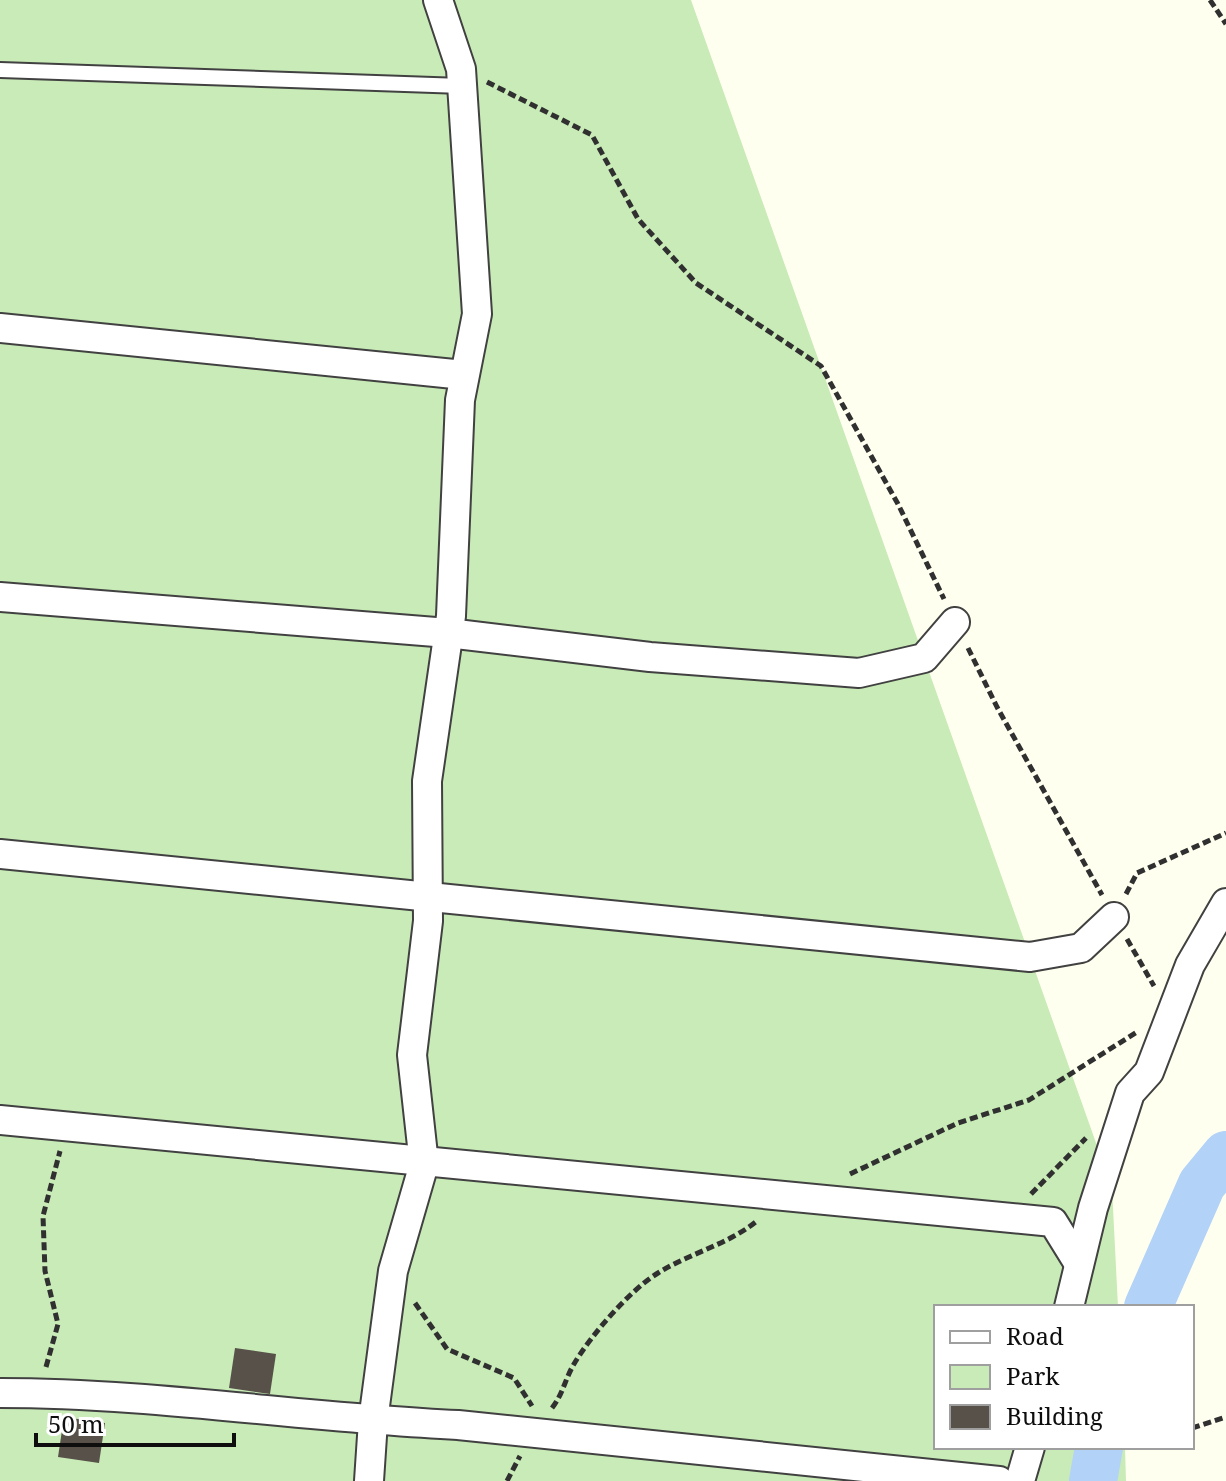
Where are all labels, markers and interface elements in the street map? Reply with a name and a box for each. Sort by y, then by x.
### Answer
legend [934,1305,1194,1449]
text: Road [1006,1319,1064,1352]
text: Park [1006,1359,1060,1392]
scale bar [36,1397,234,1447]
text: Building [1006,1399,1103,1432]
text: 50 m [48,1407,104,1440]

